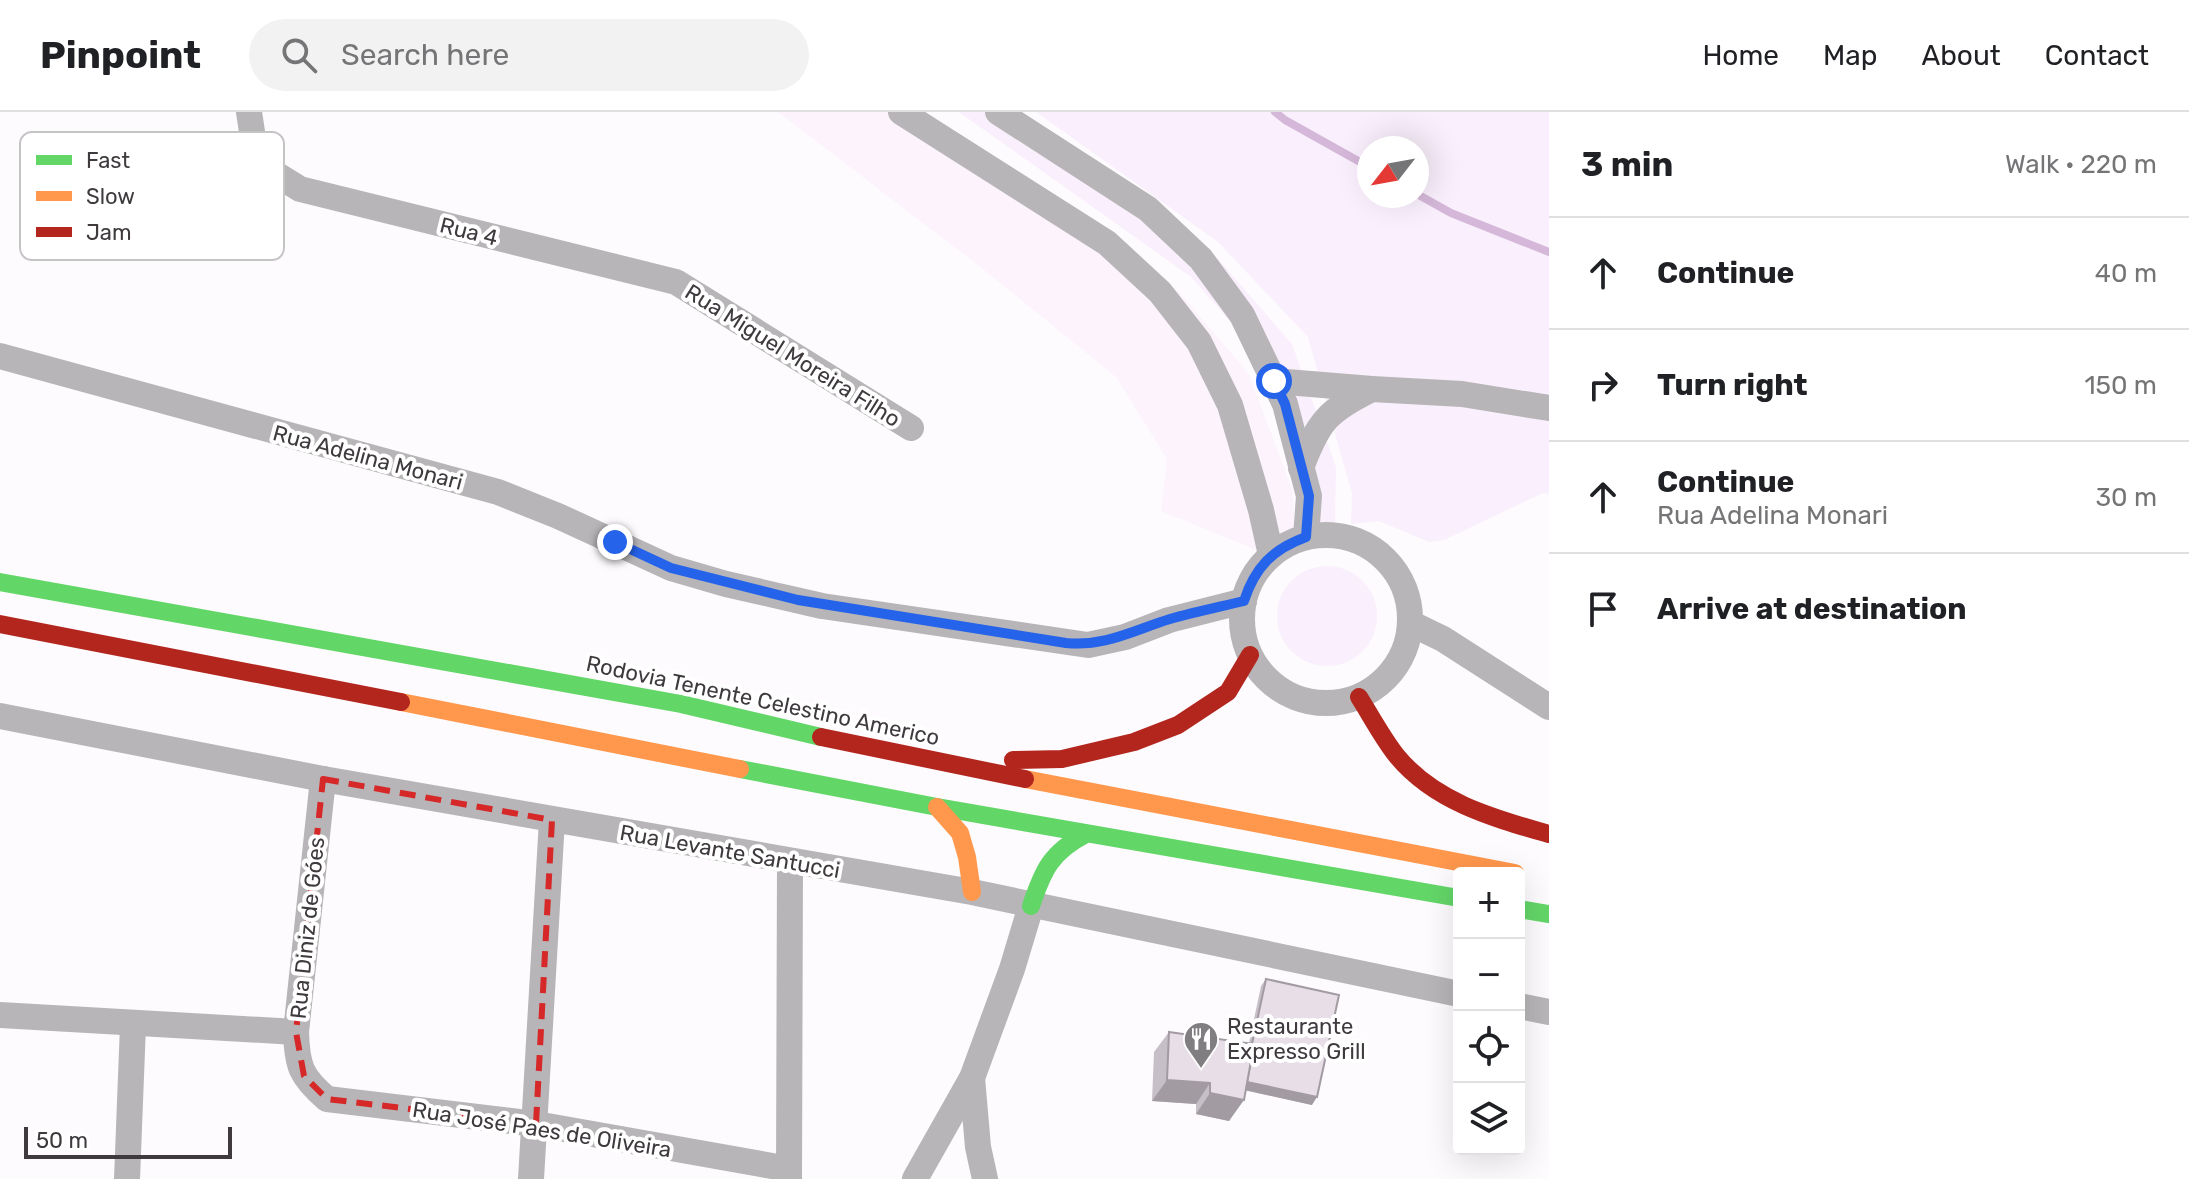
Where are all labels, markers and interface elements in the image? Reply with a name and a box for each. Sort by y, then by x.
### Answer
search box [249,19,809,91]
text: Pinpoint [40,32,201,78]
icon: search [277,33,321,77]
text: Search here [341,37,509,73]
text: Home [1702,39,1779,72]
text: Map [1823,39,1877,72]
text: About [1921,39,2001,72]
text: Contact [2045,39,2149,72]
legend [20,132,284,260]
north arrow [1357,136,1429,208]
text: 3 min [1581,144,1673,185]
text: Fast [86,147,131,174]
text: Walk · 220 m [2005,149,2157,180]
text: Slow [86,183,135,210]
street label: Rua 4 [437,211,501,252]
text: Jam [86,219,132,246]
icon: ahead [1581,251,1625,295]
text: Continue [1657,255,1794,291]
text: 40 m [2095,258,2157,289]
street label: Rua Miguel Moreira Filho [680,278,905,433]
route start [1256,363,1292,399]
icon: right [1581,363,1625,407]
text: Turn right [1657,367,1808,403]
text: 150 m [2084,370,2157,401]
street label: Rua Adelina Monari [270,419,466,496]
text: Continue [1657,464,1794,500]
icon: ahead [1581,475,1625,519]
text: 30 m [2095,482,2157,513]
text: Rua Adelina Monari [1657,500,1888,531]
route end [597,524,633,560]
icon: arrive [1581,587,1625,631]
text: Arrive at destination [1657,591,1967,627]
street label: Rodovia Tenente Celestino Americo [584,650,942,751]
street label: Rua Levante Santucci [618,819,842,884]
street label: Rua Diniz de Góes [285,836,330,1020]
map controls [1453,867,1525,1155]
button: + [1453,867,1525,939]
button: − [1453,939,1525,1011]
button: locate [1453,1011,1525,1083]
place label: Restaurante Expresso Grill [1227,1013,1366,1065]
restaurant icon: Restaurante Expresso Grill [1182,1020,1220,1070]
button: layers [1453,1083,1525,1155]
street label: Rua José Paes de Oliveira [411,1096,673,1163]
scale bar [24,1123,232,1159]
text: 50 m [36,1127,88,1154]

